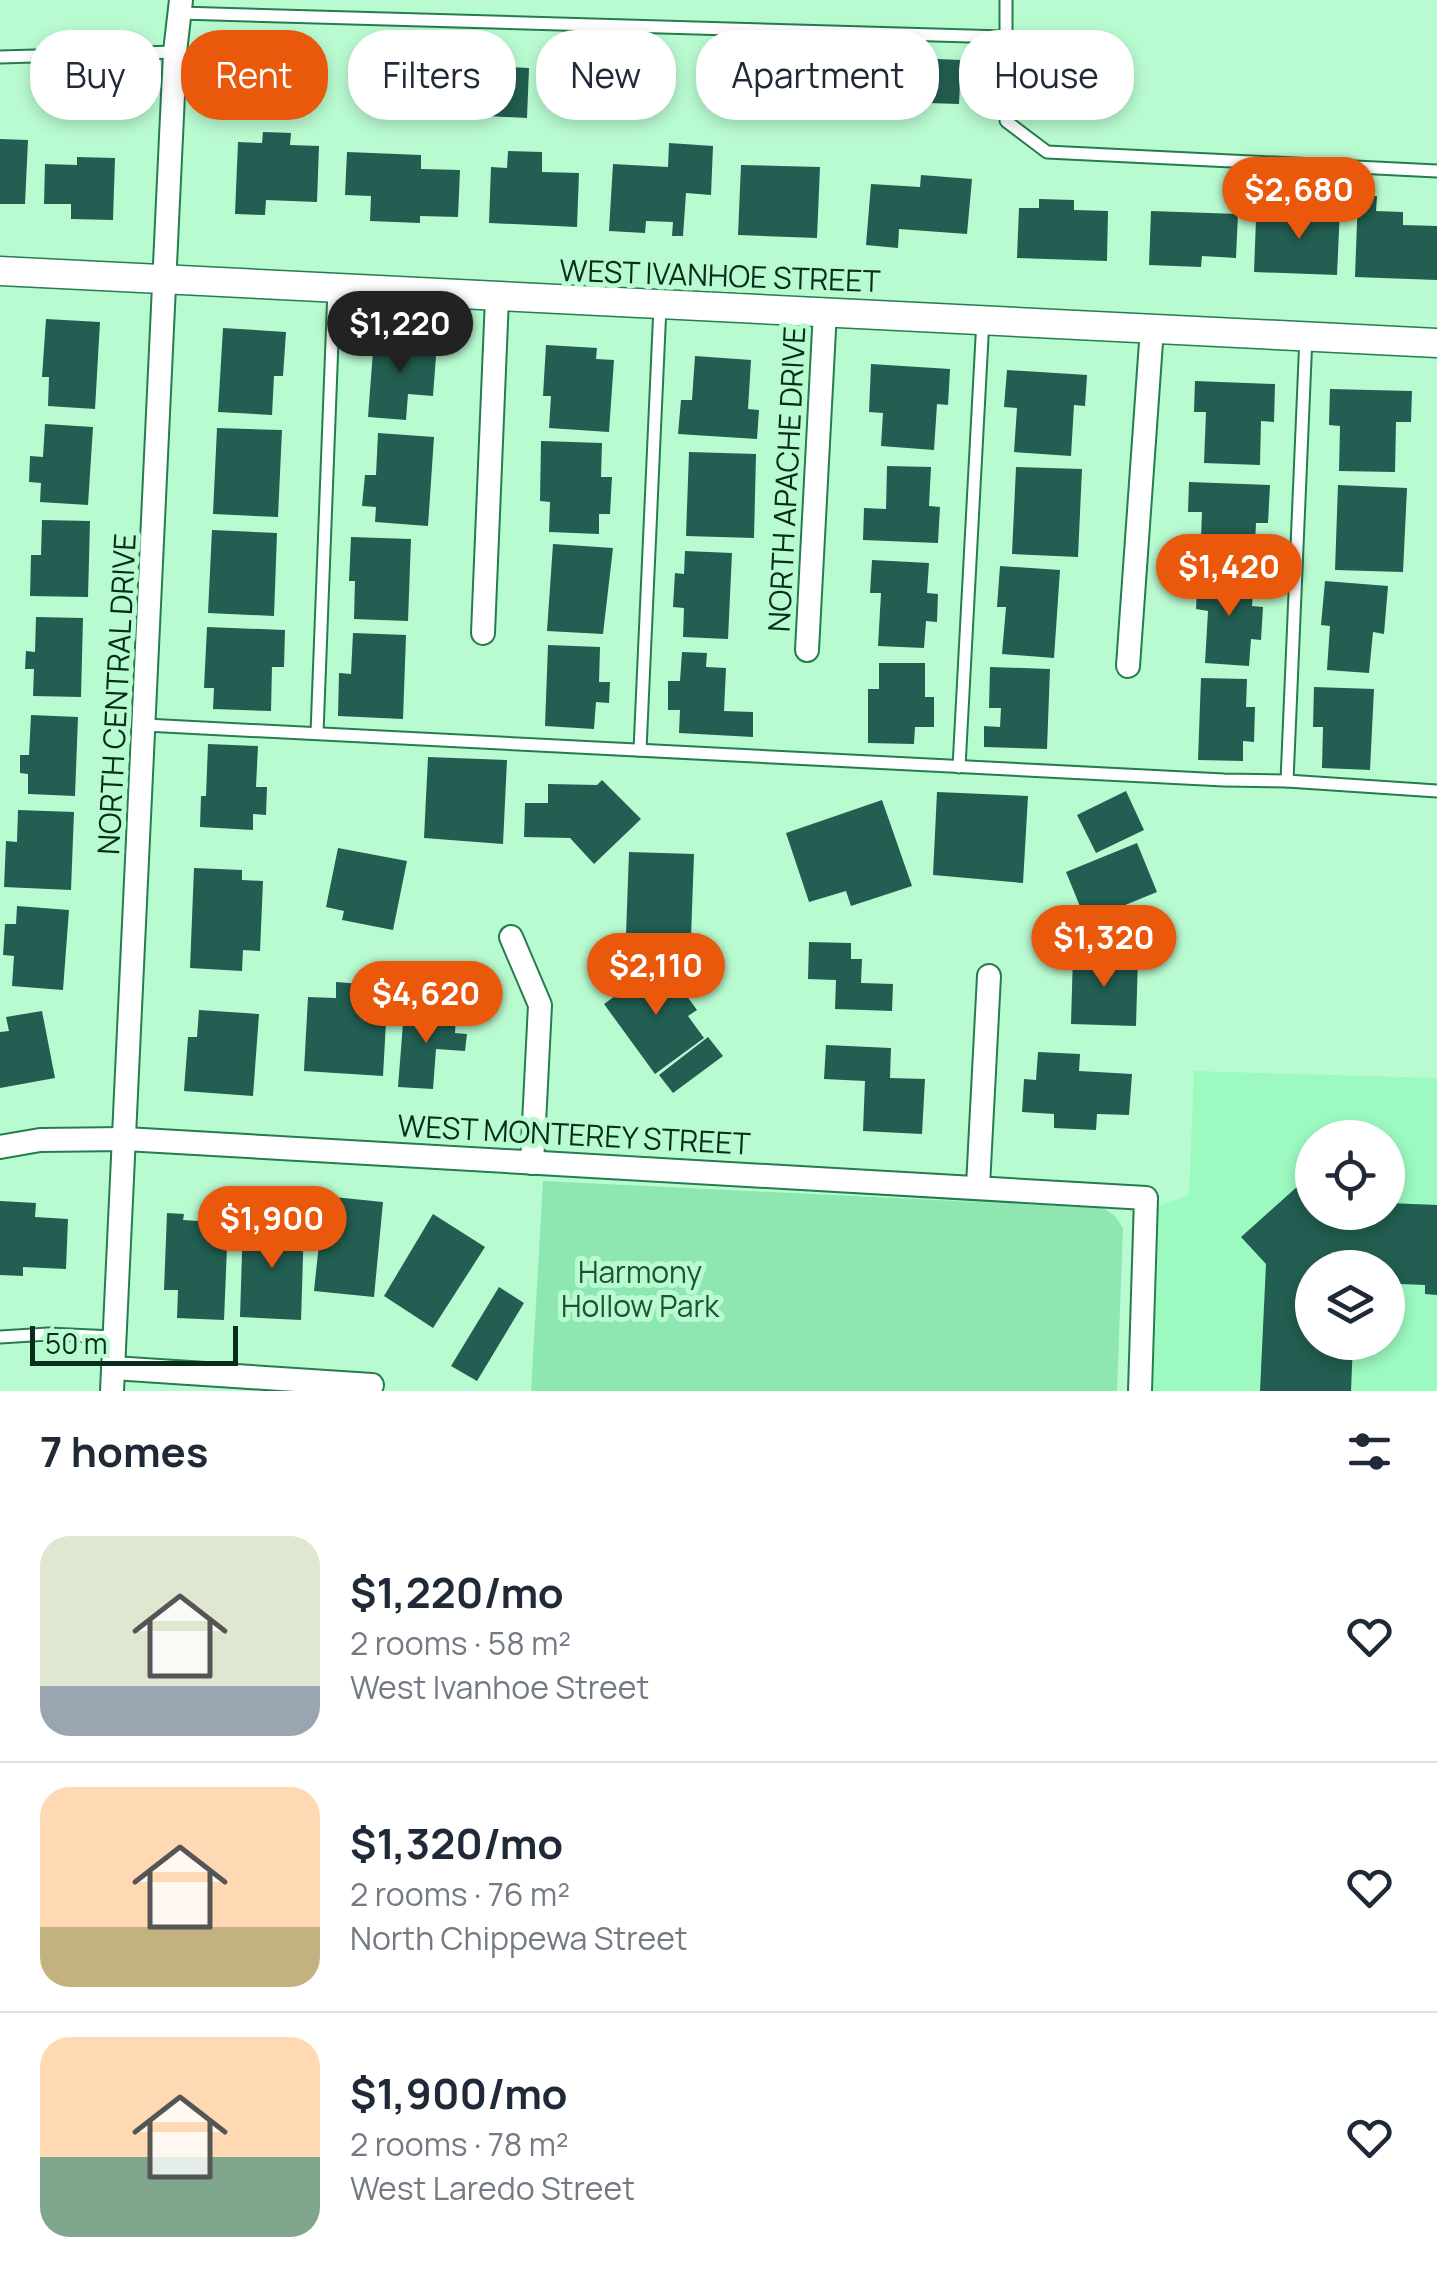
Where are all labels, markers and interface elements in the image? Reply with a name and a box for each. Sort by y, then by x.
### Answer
chip: Buy [30,30,161,120]
chip: Rent [181,30,328,120]
chip: Filters [348,30,516,120]
chip: New [536,30,676,120]
chip: Apartment [696,30,939,120]
chip: House [959,30,1134,120]
pin: $2,680 [1218,157,1380,242]
text: $2,680 [1244,167,1354,211]
street label: WEST IVANHOE STREET [559,249,881,301]
pin: $1,220 [319,291,481,376]
text: $1,220 [349,301,451,345]
street label: NORTH APACHE DRIVE [758,325,814,633]
street label: NORTH CENTRAL DRIVE [87,532,145,856]
pin: $1,420 [1148,534,1310,619]
text: $1,420 [1178,544,1280,588]
pin: $1,320 [1023,905,1185,990]
text: $1,320 [1053,915,1155,959]
pin: $2,110 [575,933,737,1018]
text: $2,110 [609,943,703,987]
pin: $4,620 [345,961,507,1046]
text: $4,620 [372,971,480,1015]
street label: WEST MONTEREY STREET [397,1104,752,1164]
map controls [1295,1120,1405,1360]
button: locate [1295,1120,1405,1230]
pin: $1,900 [191,1186,353,1271]
text: $1,900 [220,1196,324,1240]
button: layers [1295,1250,1405,1360]
park label: Harmony Hollow Park [561,1251,720,1326]
scale bar [30,1321,238,1366]
text: 50 m [45,1324,108,1362]
text: 7 homes [40,1422,208,1480]
icon: filters [1342,1424,1397,1479]
text: $1,220/mo [350,1563,564,1621]
icon: home [120,1576,240,1696]
icon: heart [1342,1609,1397,1664]
text: 2 rooms · 58 m² [350,1621,571,1665]
text: West Ivanhoe Street [350,1665,649,1709]
text: $1,320/mo [350,1814,563,1872]
icon: home [120,1827,240,1947]
icon: heart [1342,1860,1397,1915]
text: 2 rooms · 76 m² [350,1872,570,1916]
text: North Chippewa Street [350,1916,688,1960]
text: $1,900/mo [350,2064,568,2122]
icon: home [120,2077,240,2197]
icon: heart [1342,2110,1397,2165]
text: 2 rooms · 78 m² [350,2122,569,2166]
text: West Laredo Street [350,2166,635,2210]

